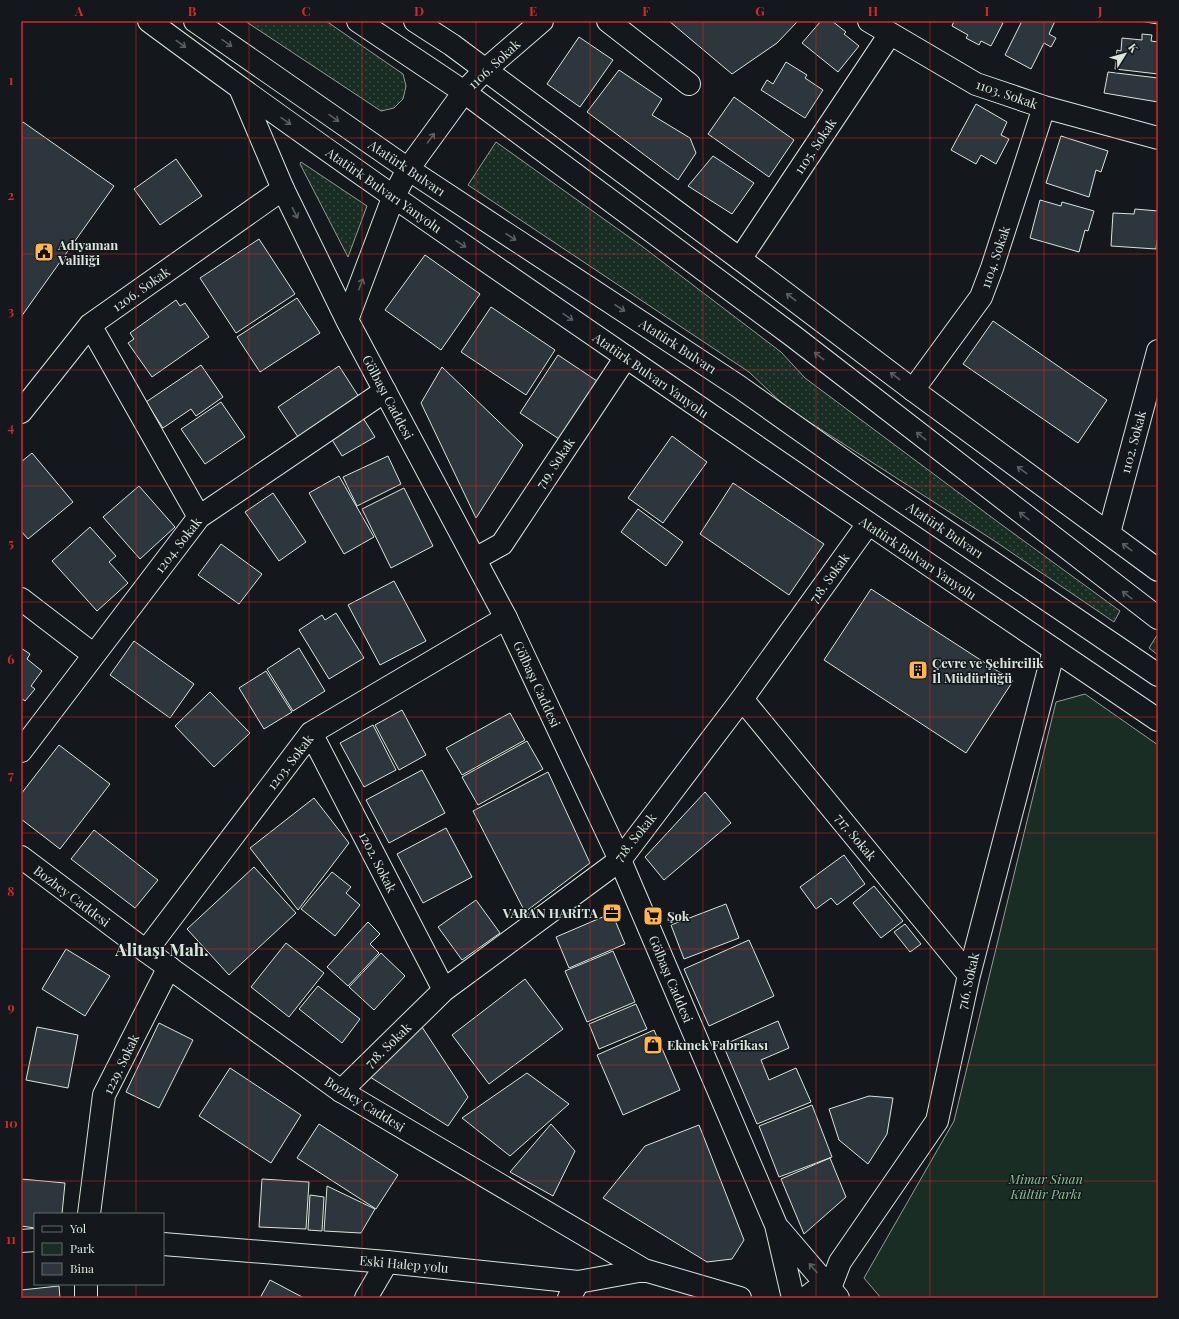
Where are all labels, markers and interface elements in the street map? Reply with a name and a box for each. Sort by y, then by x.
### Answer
text: A [74,2,84,19]
text: B [188,2,197,19]
text: C [301,2,311,19]
text: D [414,2,424,19]
text: E [529,2,537,19]
text: F [642,2,650,19]
text: G [755,2,765,19]
text: H [868,2,878,19]
text: I [985,2,990,19]
text: J [1097,2,1103,19]
north arrow [1105,34,1145,74]
street label: 1106. Sokak [464,35,524,92]
one-way arrow [221,39,232,47]
one-way arrow [175,40,186,48]
text: K [1125,40,1142,55]
text: 1 [9,71,14,88]
street label: 1103. Sokak [974,75,1041,112]
one-way arrow [328,114,339,122]
street label: 1105. Sokak [790,114,840,177]
one-way arrow [280,117,291,125]
one-way arrow [427,133,435,144]
street label: Atatürk Bulvarı [365,135,449,200]
street label: Atatürk Bulvarı Yanyolu [322,143,446,236]
text: 2 [8,186,15,203]
one-way arrow [292,207,299,219]
street label: 1104. Sokak [976,223,1013,290]
one-way arrow [505,233,516,241]
place label: Adıyaman Valiliği [57,236,118,268]
one-way arrow [455,240,466,248]
public building icon: Adıyaman Valiliği [33,241,55,263]
street label: 1206. Sokak [109,262,174,315]
one-way arrow [358,278,366,290]
one-way arrow [786,293,797,302]
text: 3 [8,302,14,319]
one-way arrow [614,305,626,313]
one-way arrow [562,314,574,322]
street label: Atatürk Bulvarı [636,314,720,377]
street label: Atatürk Bulvarı Yanyolu [589,328,713,421]
street label: Gölbaşı Caddesi [359,352,418,442]
one-way arrow [813,352,824,360]
one-way arrow [889,372,900,380]
street label: 1102. Sokak [1116,408,1149,475]
text: 4 [8,418,15,435]
one-way arrow [916,432,927,440]
street label: 719. Sokak [531,433,578,491]
one-way arrow [1017,465,1028,474]
street label: Atatürk Bulvarı [903,497,987,562]
one-way arrow [1018,511,1029,520]
street label: Atatürk Bulvarı Yanyolu [856,512,980,603]
street label: 1204. Sokak [150,513,205,576]
text: 5 [8,534,14,551]
one-way arrow [1121,542,1132,551]
street label: 718. Sokak [805,549,853,606]
one-way arrow [1121,591,1132,599]
street label: Gölbaşı Caddesi [510,638,565,730]
text: 6 [7,650,15,667]
place label: Çevre ve Şehircilik İl Müdürlüğü [932,654,1044,686]
building icon: Çevre ve Şehircilik İl Müdürlüğü [907,659,929,681]
street label: 1203. Sokak [263,730,317,793]
text: 7 [8,766,14,783]
street label: 718. Sokak [610,808,660,865]
street label: 717. Sokak [832,810,881,864]
street label: 1202. Sokak [356,828,401,896]
street label: Bozbey Caddesi [31,861,114,930]
text: 8 [7,882,15,899]
office icon: VARAN HARİTA [601,902,623,924]
place label: VARAN HARİTA [502,904,598,921]
supermarket icon: Şok [642,905,664,927]
place label: Şok [667,907,690,924]
street label: Gölbaşı Caddesi [645,933,698,1025]
district label: Alitaşı Mah. [114,938,209,960]
street label: 716. Sokak [953,950,983,1011]
text: 9 [7,998,15,1015]
street label: 718. Sokak [361,1018,415,1071]
street label: 1229. Sokak [99,1030,143,1097]
shop icon: Ekmek Fabrikası [642,1034,664,1056]
place label: Ekmek Fabrikası [667,1036,768,1053]
street label: Bozbey Caddesi [322,1072,409,1135]
text: 10 [4,1114,18,1131]
park label: Mimar Sinan Kültür Parkı [1008,1170,1083,1202]
legend [34,1213,164,1285]
text: Yol [69,1220,87,1236]
text: 11 [6,1230,16,1247]
text: Park [70,1240,95,1256]
street label: Eski Halep yolu [359,1251,450,1276]
text: Bina [70,1260,94,1276]
one-way arrow [808,1263,817,1273]

